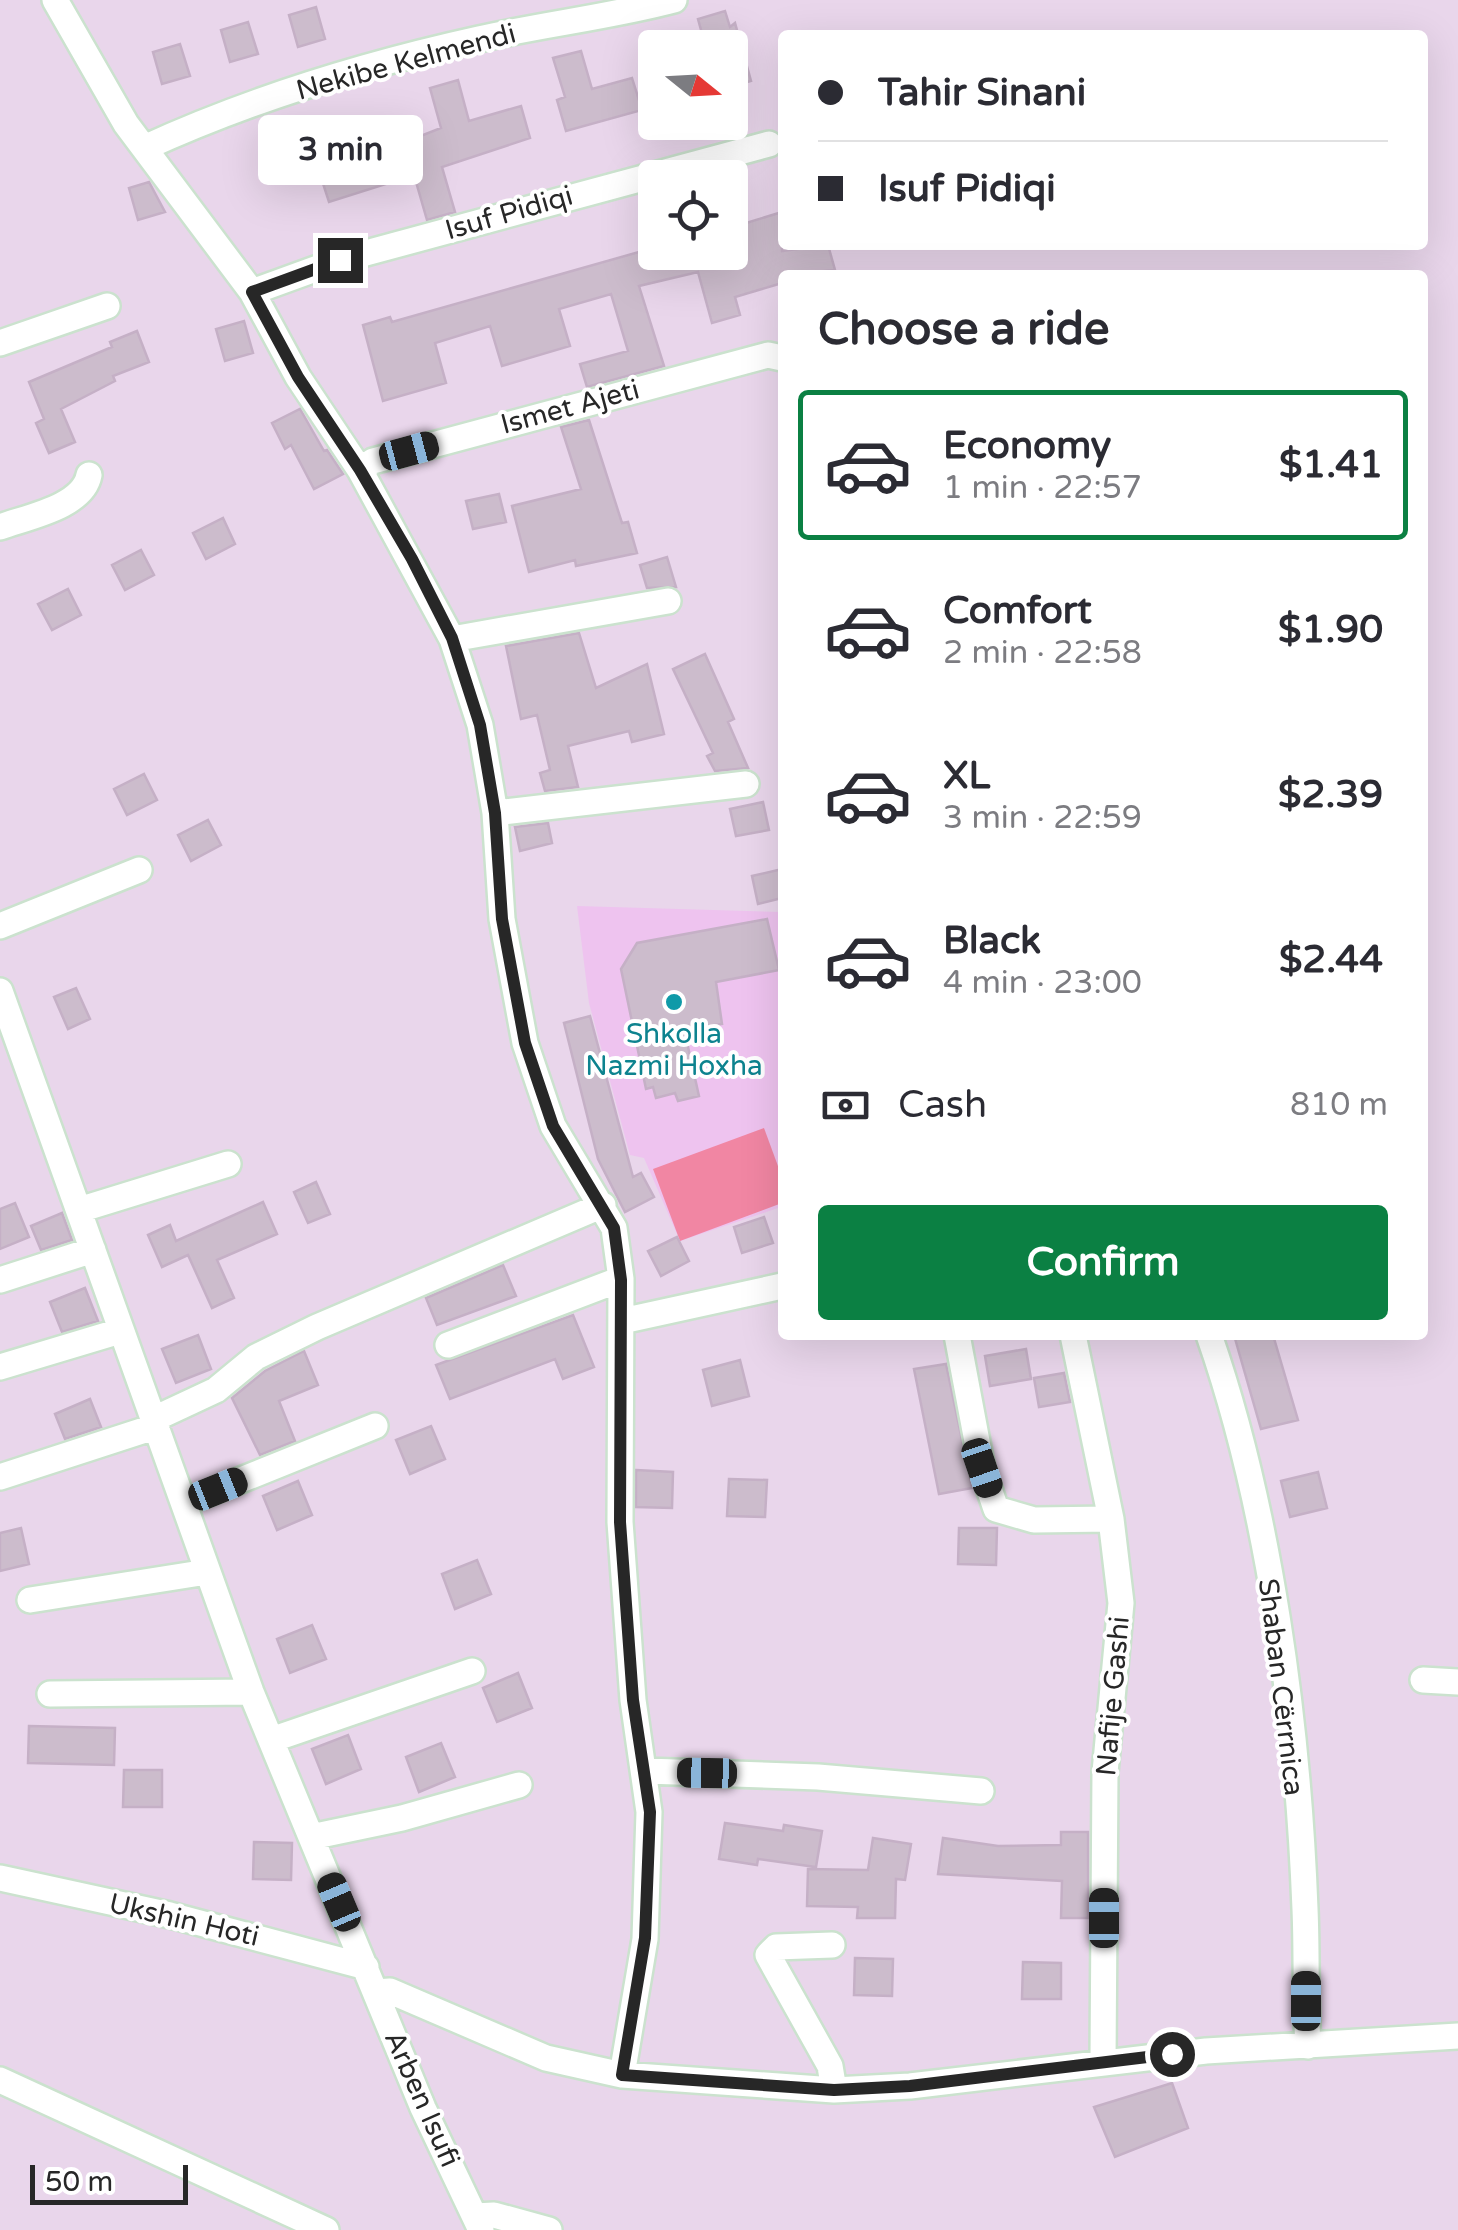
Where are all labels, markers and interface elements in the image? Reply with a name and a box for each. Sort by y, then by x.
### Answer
street label: Nekibe Kelmendi [293,16,519,108]
north arrow [638,30,748,140]
map controls [638,30,748,270]
text: Tahir Sinani [878,70,1086,116]
callout: 3 min [258,115,422,185]
text: 3 min [298,131,383,169]
button: locate [638,160,748,270]
text: Isuf Pidiqi [878,166,1056,212]
street label: Isuf Pidiqi [441,179,577,247]
route end [318,238,363,283]
text: Choose a ride [818,303,1109,357]
street label: Ismet Ajeti [497,372,643,442]
icon: car [823,420,913,510]
text: Economy [943,423,1111,469]
car [376,429,442,473]
text: $1.41 [1279,442,1383,488]
text: 1 min · 22:57 [943,469,1142,507]
icon: car [823,585,913,675]
text: Comfort [943,588,1092,634]
text: $1.90 [1278,607,1383,653]
text: 2 min · 22:58 [943,634,1142,672]
icon: car [823,750,913,840]
text: XL [943,753,990,799]
text: $2.39 [1278,772,1383,818]
text: 3 min · 22:59 [943,799,1142,837]
icon: car [823,915,913,1005]
text: Black [943,918,1041,964]
text: $2.44 [1279,937,1383,983]
text: 4 min · 23:00 [943,964,1142,1002]
marker: Shkolla Nazmi Hoxha [663,991,685,1013]
place label: Shkolla Nazmi Hoxha [585,1017,763,1083]
icon: cash [818,1078,873,1133]
text: Cash [898,1082,987,1128]
text: 810 m [1290,1086,1388,1124]
button: Confirm [818,1205,1388,1320]
car [958,1435,1006,1501]
car [185,1464,251,1514]
street label: Shaban Cërrnica [1251,1576,1311,1798]
street label: Nafije Gashi [1089,1615,1137,1777]
car [677,1757,737,1789]
car [313,1869,365,1935]
street label: Ukshin Hoti [106,1886,262,1954]
car [1089,1888,1119,1948]
car [1291,1971,1321,2031]
street label: Arben Isufi [377,2026,467,2172]
route start [1150,2032,1195,2077]
scale bar [30,2160,188,2204]
text: 50 m [45,2165,113,2199]

